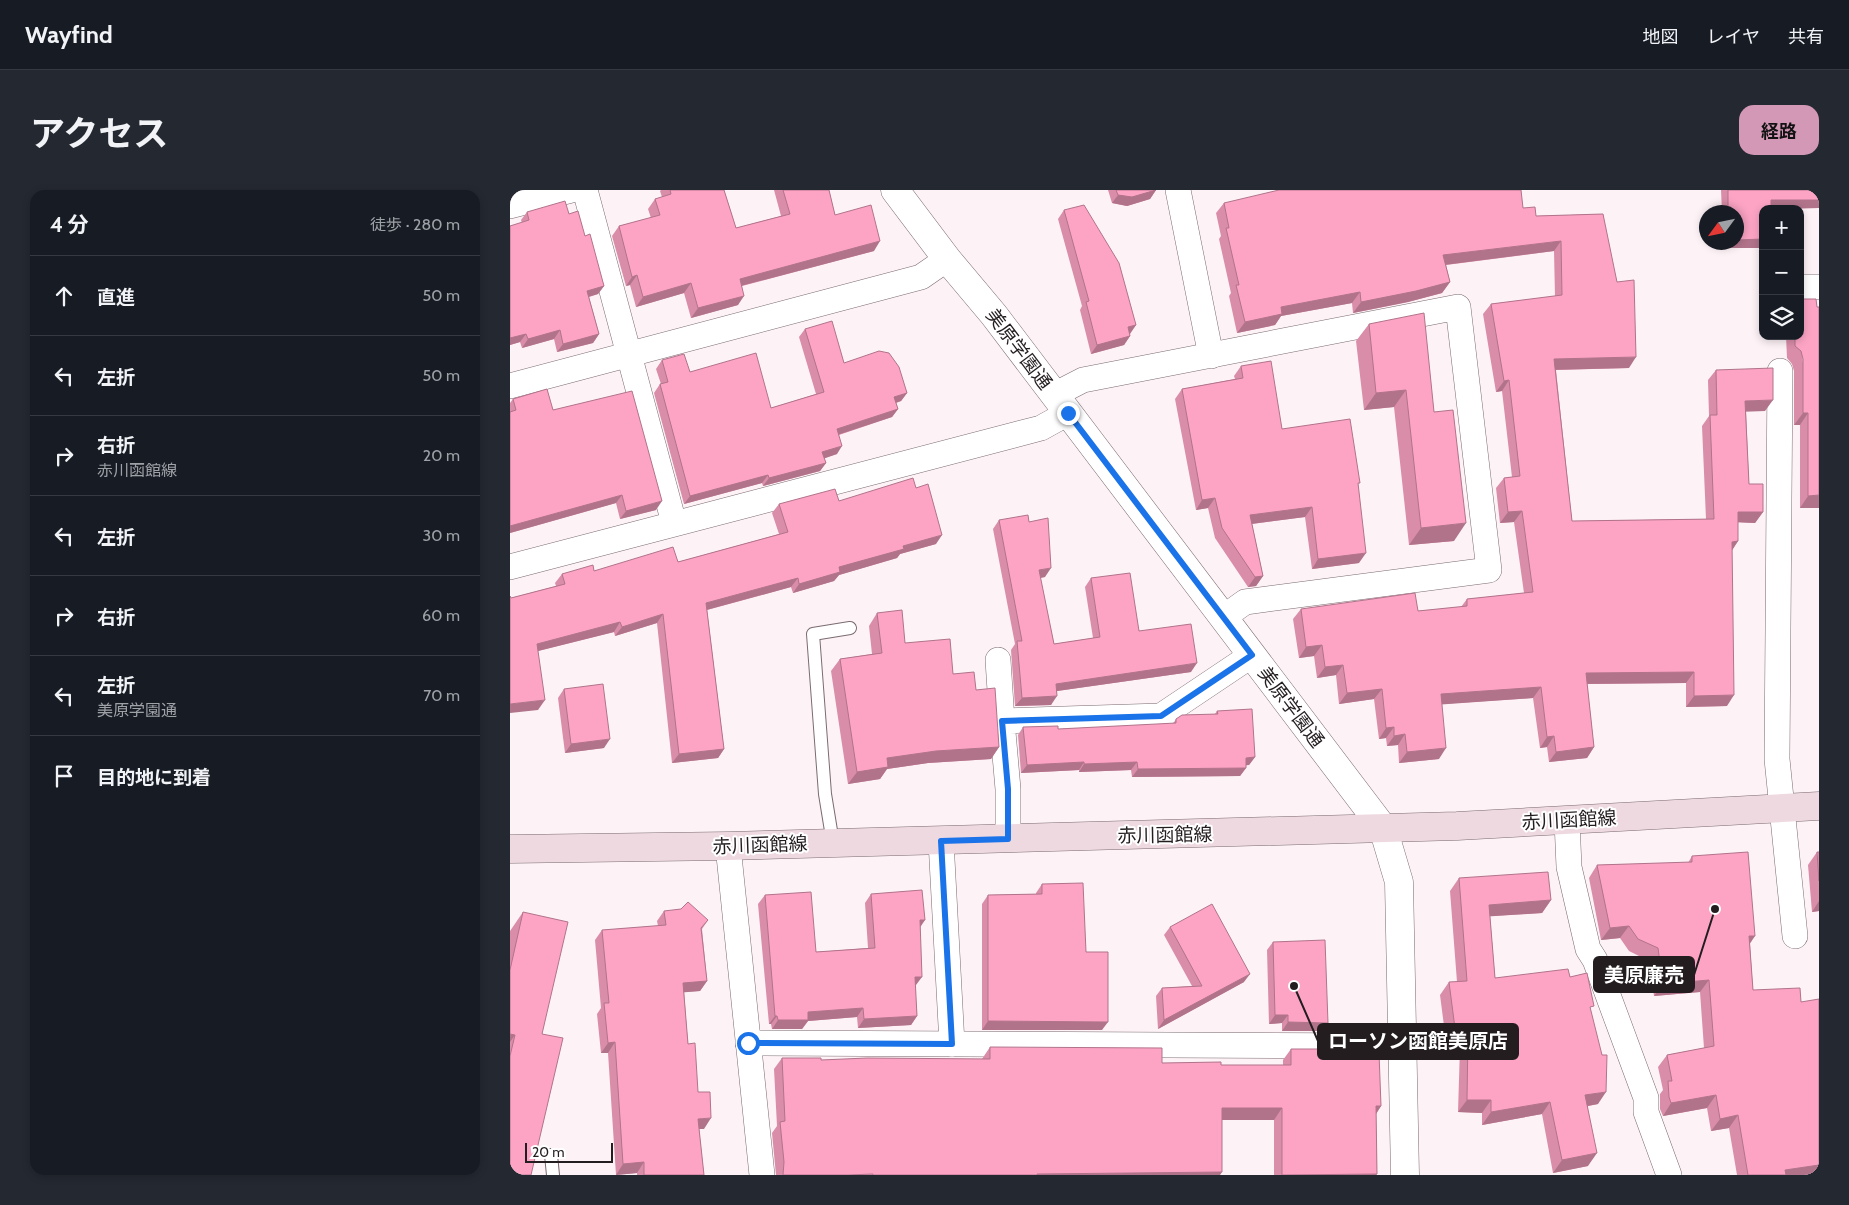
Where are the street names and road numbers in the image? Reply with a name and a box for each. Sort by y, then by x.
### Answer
street label: 美原学園通 [981,304,1057,394]
street label: 美原学園通 [1253,662,1329,752]
street label: 赤川函館線 [1521,806,1617,834]
street label: 赤川函館線 [1117,823,1213,847]
street label: 赤川函館線 [712,832,808,858]

